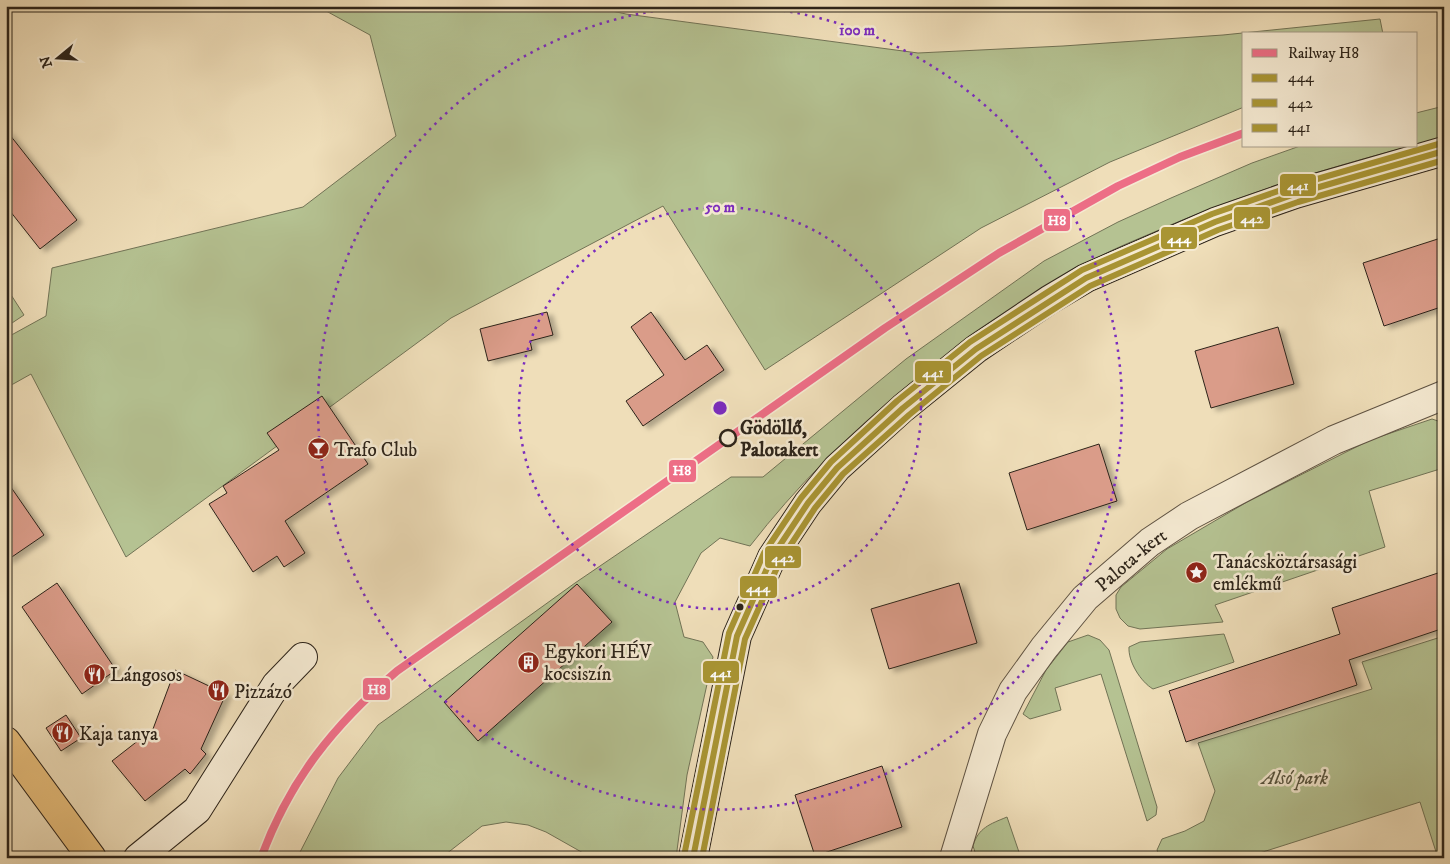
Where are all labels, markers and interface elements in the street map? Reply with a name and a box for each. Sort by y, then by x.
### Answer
text: 100 m [839,21,876,40]
north arrow [32,32,82,82]
legend [1242,32,1418,148]
text: Railway H8 [1288,44,1359,63]
text: N [36,53,57,70]
text: 444 [1288,68,1314,87]
text: 442 [1288,94,1313,113]
text: 441 [1288,118,1311,137]
line badge: 441 [1279,173,1317,197]
text: 441 [1286,177,1309,195]
text: 50 m [704,198,736,217]
line badge: 442 [1233,206,1271,230]
line badge: H8 [1043,208,1071,232]
text: 442 [1240,210,1265,228]
text: H8 [1048,212,1066,230]
line badge: 444 [1160,226,1198,250]
text: 444 [1166,230,1192,248]
line badge: 441 [914,360,952,384]
text: 441 [921,364,944,382]
centre of rings [711,399,729,417]
place label: Gödöllő, Palotakert [740,417,819,462]
marker: Gödöllő, Palotakert [719,429,737,447]
bar icon: Trafo Club [306,437,330,461]
place label: Trafo Club [334,439,417,462]
line badge: H8 [668,459,697,483]
text: H8 [673,462,691,480]
street label: Palota-kert [1091,524,1171,597]
line badge: 442 [764,545,802,569]
text: 442 [771,549,796,567]
place label: Tanácsköztársasági emlékmű [1213,551,1357,596]
place icon: Tanácsköztársasági emlékmű [1185,560,1209,584]
line badge: 444 [739,575,778,599]
text: 444 [745,579,771,597]
unlabelled marker [735,602,745,612]
place label: Egykori HÉV kocsiszín [544,640,653,686]
building icon: Egykori HÉV kocsiszín [516,650,540,674]
line badge: 441 [702,660,740,684]
restaurant icon: Lángosos [82,662,106,686]
place label: Lángosos [110,664,182,687]
text: 441 [709,664,732,682]
line badge: H8 [362,677,391,701]
restaurant icon: Pizzázó [206,679,230,703]
place label: Pizzázó [234,681,292,704]
text: H8 [368,681,386,699]
restaurant icon: Kaja tanya [51,721,75,745]
place label: Kaja tanya [79,723,158,746]
park label: Alsó park [1260,767,1328,791]

